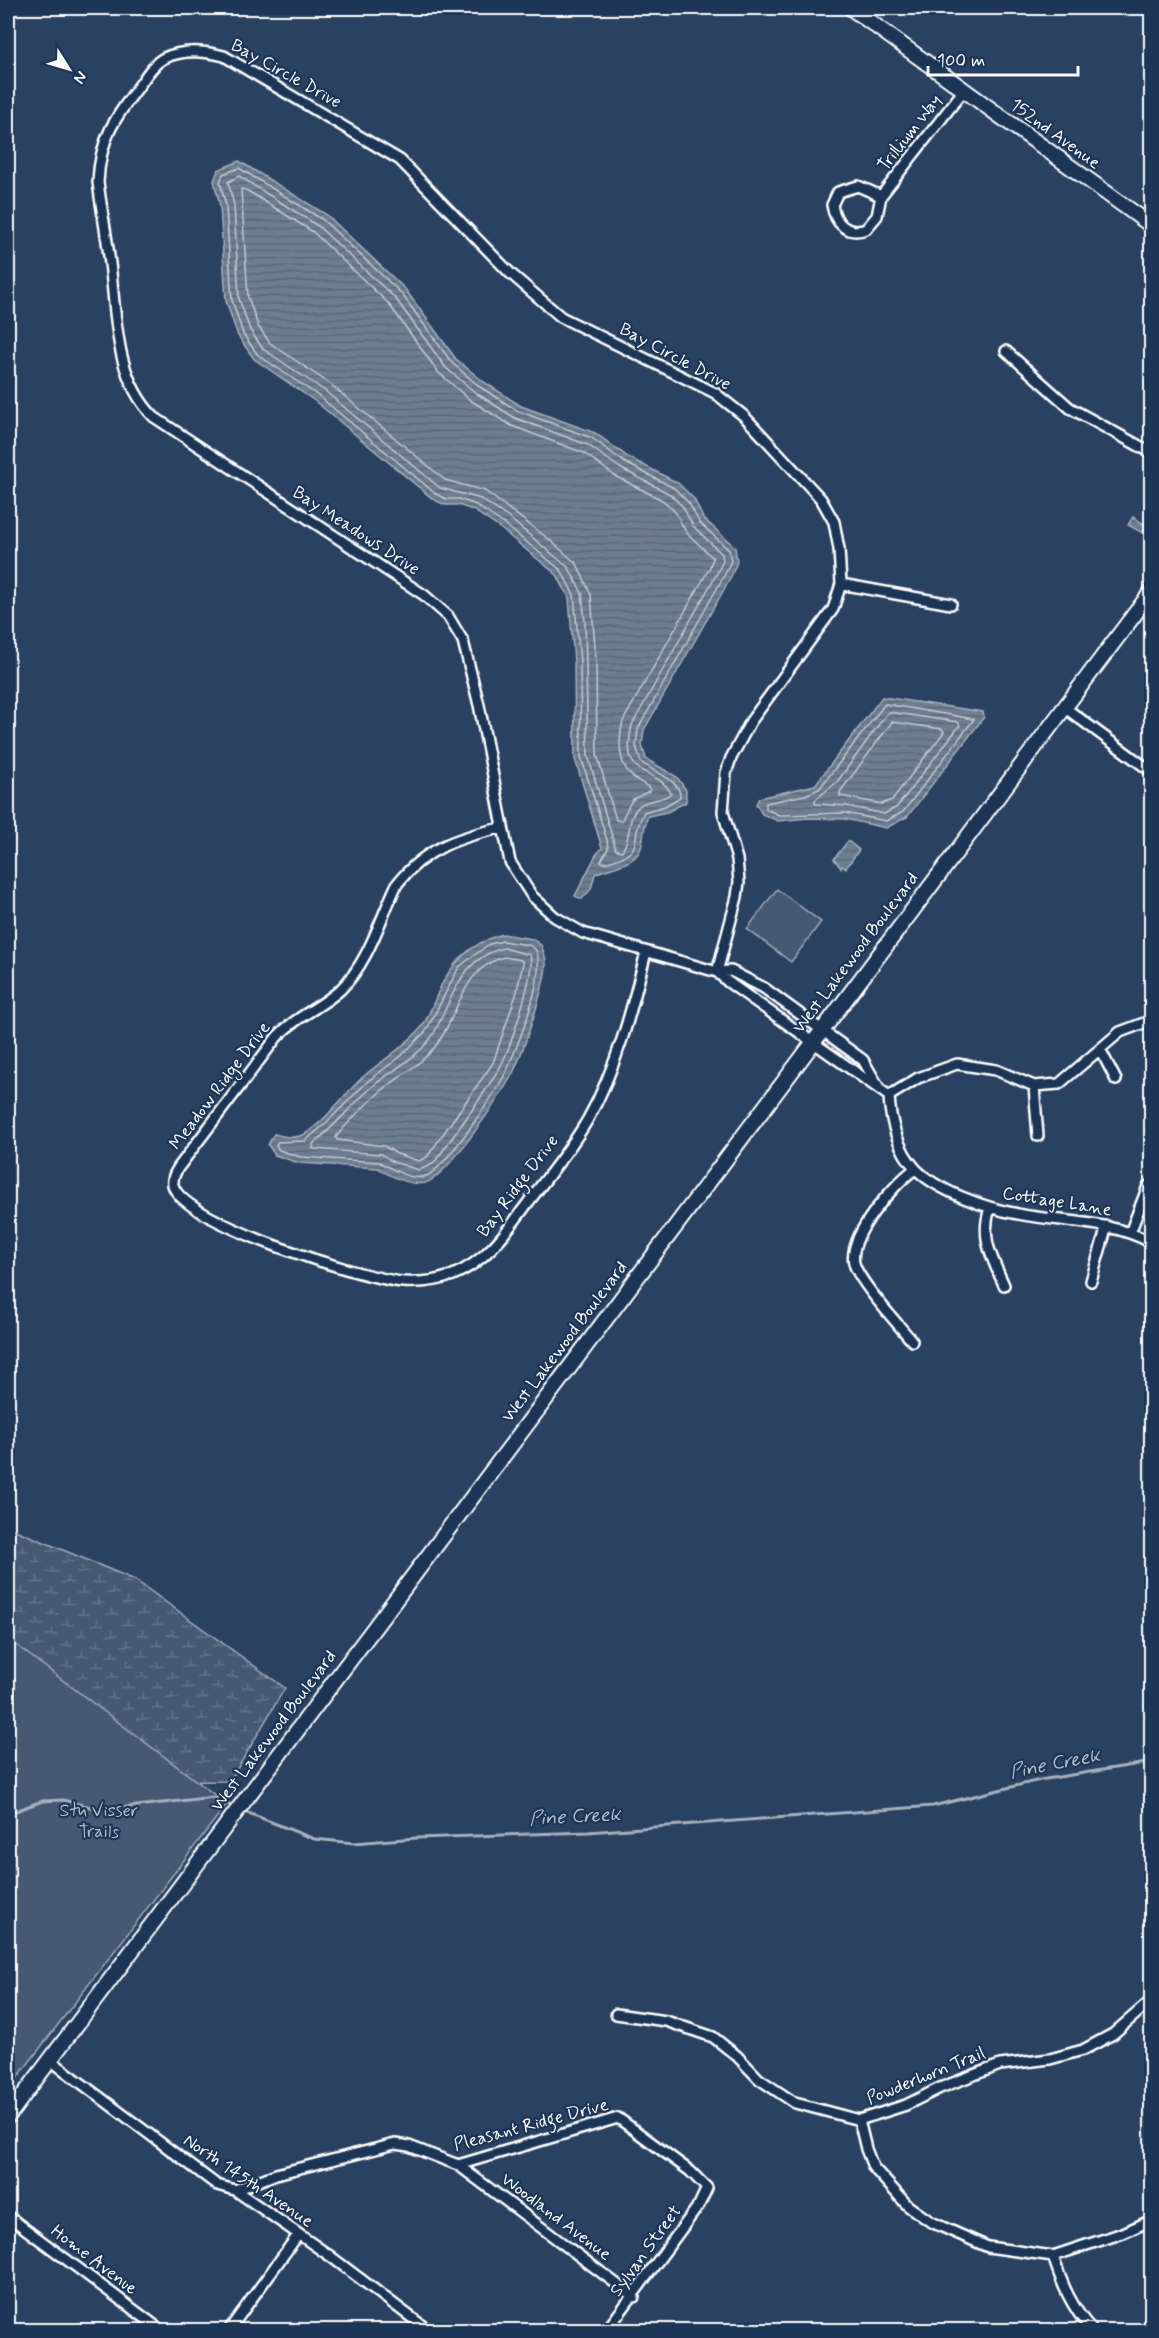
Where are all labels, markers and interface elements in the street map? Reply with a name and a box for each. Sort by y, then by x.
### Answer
street label: Bay Circle Drive [226,34,346,114]
north arrow [39,39,99,99]
scale bar [928,39,1078,77]
text: 100 m [937,49,985,73]
text: N [68,67,91,88]
street label: Trillium Way [872,90,948,176]
street label: 152nd Avenue [1005,93,1105,175]
street label: Bay Circle Drive [615,317,735,397]
street label: Bay Meadows Drive [288,481,424,581]
street label: West Lakewood Boulevard [787,867,925,1039]
street label: Meadow Ridge Drive [164,1017,277,1156]
street label: Bay Ridge Drive [472,1130,566,1243]
street label: Cottage Lane [1001,1182,1114,1223]
street label: West Lakewood Boulevard [496,1256,634,1428]
street label: West Lakewood Boulevard [205,1645,343,1817]
water label: Pine Creek [1007,1742,1103,1786]
park label: Stu Visser Trails [60,1799,139,1844]
water label: Pine Creek [528,1801,622,1833]
street label: Powderhorn Trail [863,2041,989,2111]
street label: Pleasant Ridge Drive [451,2093,612,2159]
street label: North 145th Avenue [178,2129,318,2234]
street label: Woodland Avenue [496,2168,616,2267]
street label: Sylvan Street [605,2200,687,2302]
street label: Home Avenue [46,2219,142,2301]

